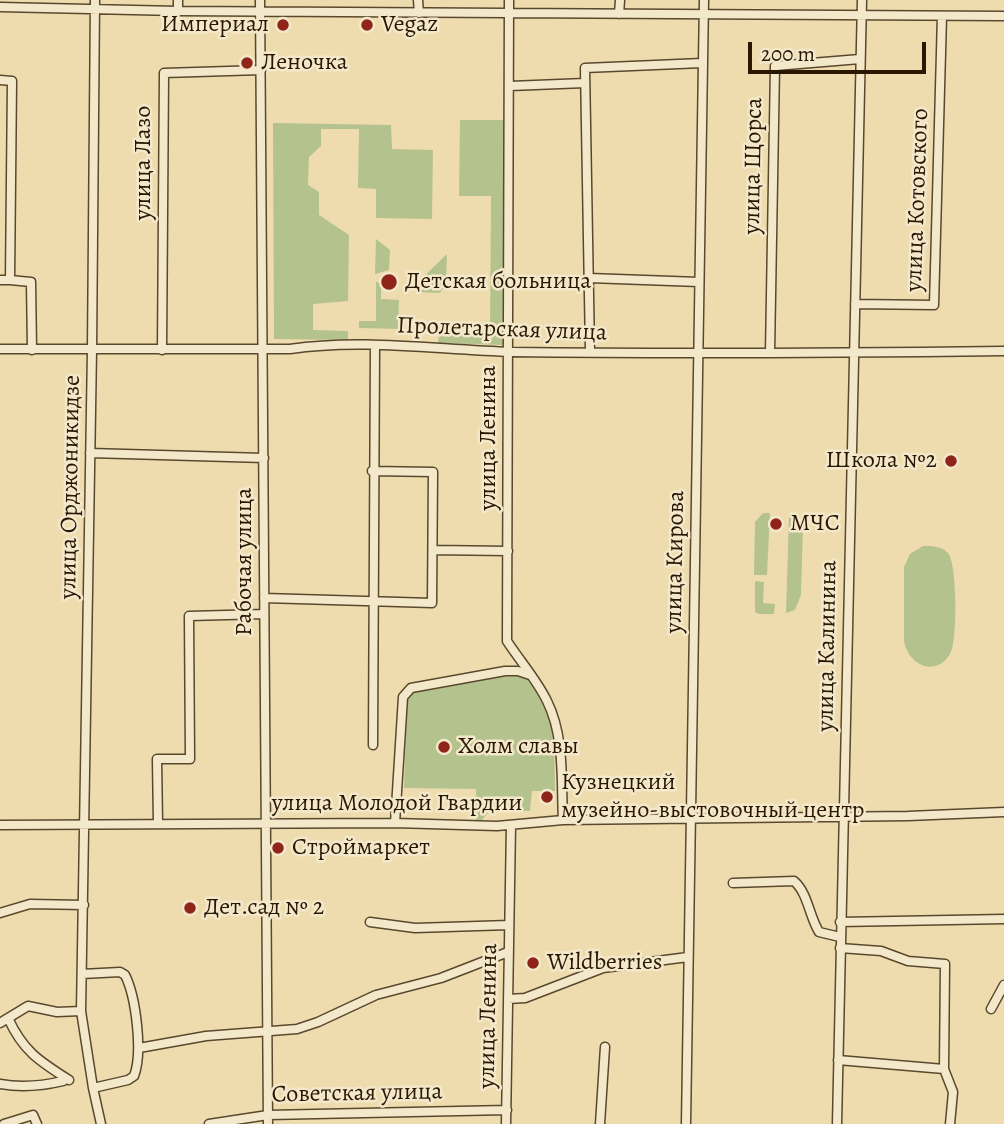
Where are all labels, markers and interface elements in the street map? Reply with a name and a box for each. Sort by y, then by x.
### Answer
place label: Империал [161,11,269,39]
place label: Vegaz [381,11,438,39]
marker: Империал [275,17,291,33]
marker: Vegaz [359,17,375,33]
scale bar [752,28,930,72]
text: 200 m [761,40,815,68]
place label: Леночка [261,49,348,77]
marker: Леночка [239,55,255,71]
street label: улица Щорса [738,97,770,235]
street label: улица Лазо [130,106,158,220]
street label: улица Котовского [900,108,936,292]
place label: Детская больница [405,268,591,296]
marker: Детская больница [379,272,399,292]
street label: Пролетарская улица [397,312,607,348]
street label: улица Ленина [475,365,503,511]
street label: улица Орджоникидзе [55,375,87,599]
place label: Школа №2 [826,447,937,475]
marker: Школа №2 [943,453,959,469]
street label: Рабочая улица [231,488,259,636]
street label: улица Кирова [660,490,692,634]
place label: МЧС [790,510,840,538]
marker: МЧС [768,516,784,532]
street label: улица Калинина [812,560,844,732]
place label: Холм славы [458,733,579,761]
marker: Холм славы [436,739,452,755]
place label: Кузнецкий музейно-выстовочный центр [561,769,864,825]
marker: Кузнецкий музейно-выстовочный центр [539,789,555,805]
street label: улица Молодой Гвардии [272,790,522,818]
place label: Строймаркет [292,834,430,862]
marker: Строймаркет [270,840,286,856]
place label: Дет.сад № 2 [204,894,324,922]
marker: Дет.сад № 2 [182,900,198,916]
street label: улица Ленина [473,943,505,1089]
place label: Wildberries [547,949,662,977]
marker: Wildberries [525,955,541,971]
street label: Советская улица [271,1078,443,1110]

